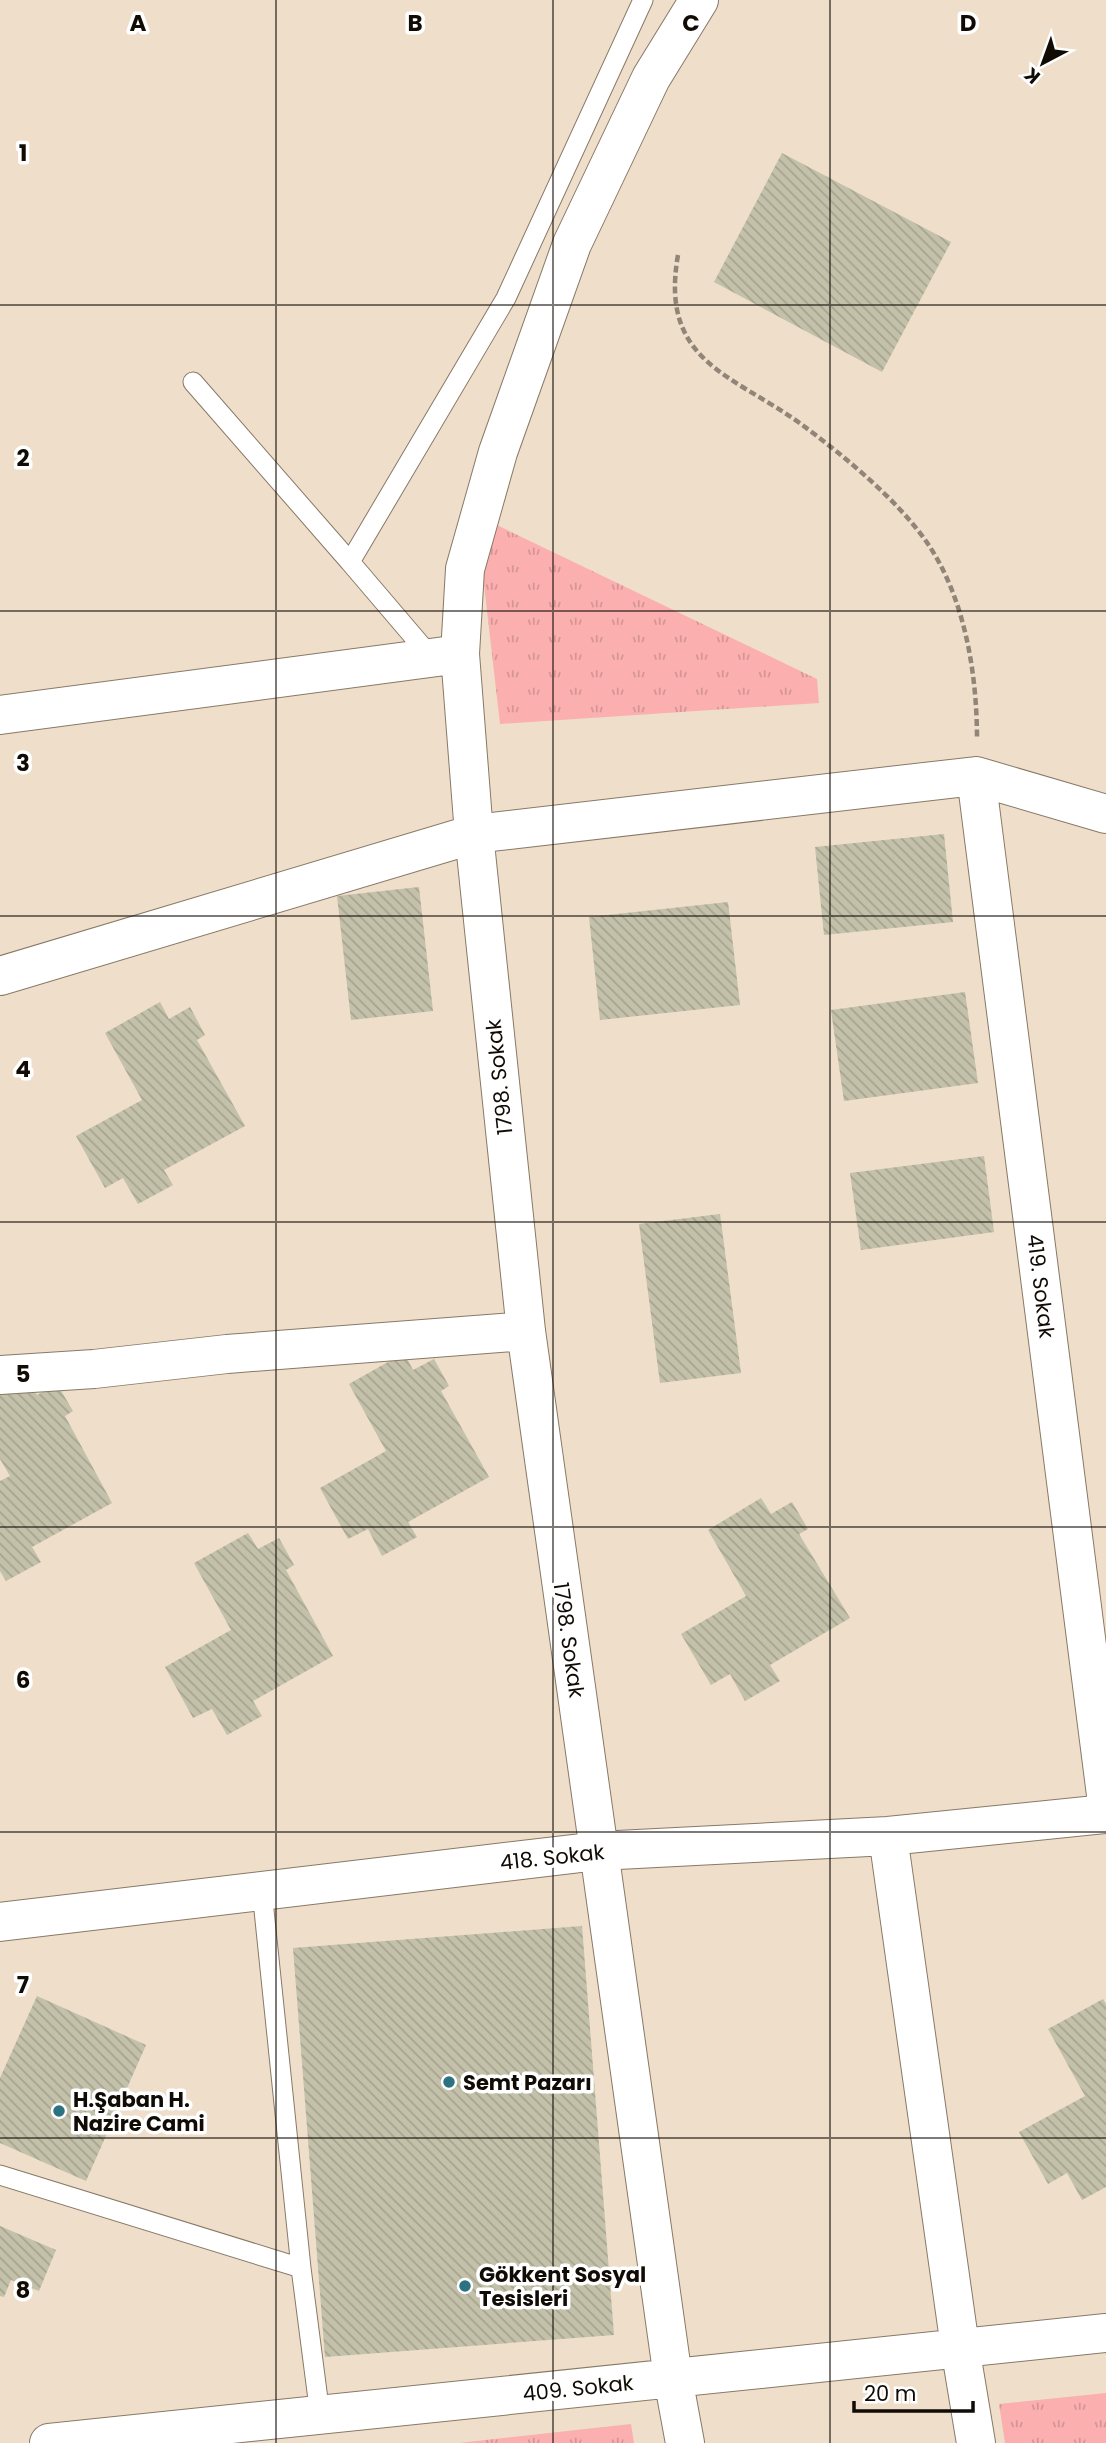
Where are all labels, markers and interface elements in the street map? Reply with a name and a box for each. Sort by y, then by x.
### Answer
text: A [130,7,147,39]
text: B [407,7,423,39]
text: C [682,7,700,39]
text: D [960,7,976,39]
north arrow [1008,28,1078,98]
text: K [1018,61,1046,90]
text: 1 [19,137,27,169]
text: 2 [16,442,30,474]
text: 3 [16,747,30,779]
street label: 1798. Sokak [478,1017,519,1136]
text: 4 [15,1053,31,1085]
street label: 419. Sokak [1020,1232,1062,1340]
text: 5 [16,1358,30,1390]
street label: 1798. Sokak [547,1580,591,1700]
text: 6 [16,1664,30,1696]
street label: 418. Sokak [498,1837,606,1877]
text: 7 [17,1969,29,2001]
place label: Semt Pazarı [463,2068,592,2097]
marker: Semt Pazarı [441,2074,457,2090]
place label: H.Şaban H. Nazire Cami [73,2085,205,2138]
marker: H.Şaban H. Nazire Cami [51,2103,67,2119]
place label: Gökkent Sosyal Tesisleri [479,2260,646,2313]
text: 8 [16,2274,30,2306]
marker: Gökkent Sosyal Tesisleri [457,2278,473,2294]
street label: 409. Sokak [521,2368,635,2408]
scale bar [854,2370,973,2414]
text: 20 m [864,2379,917,2408]

